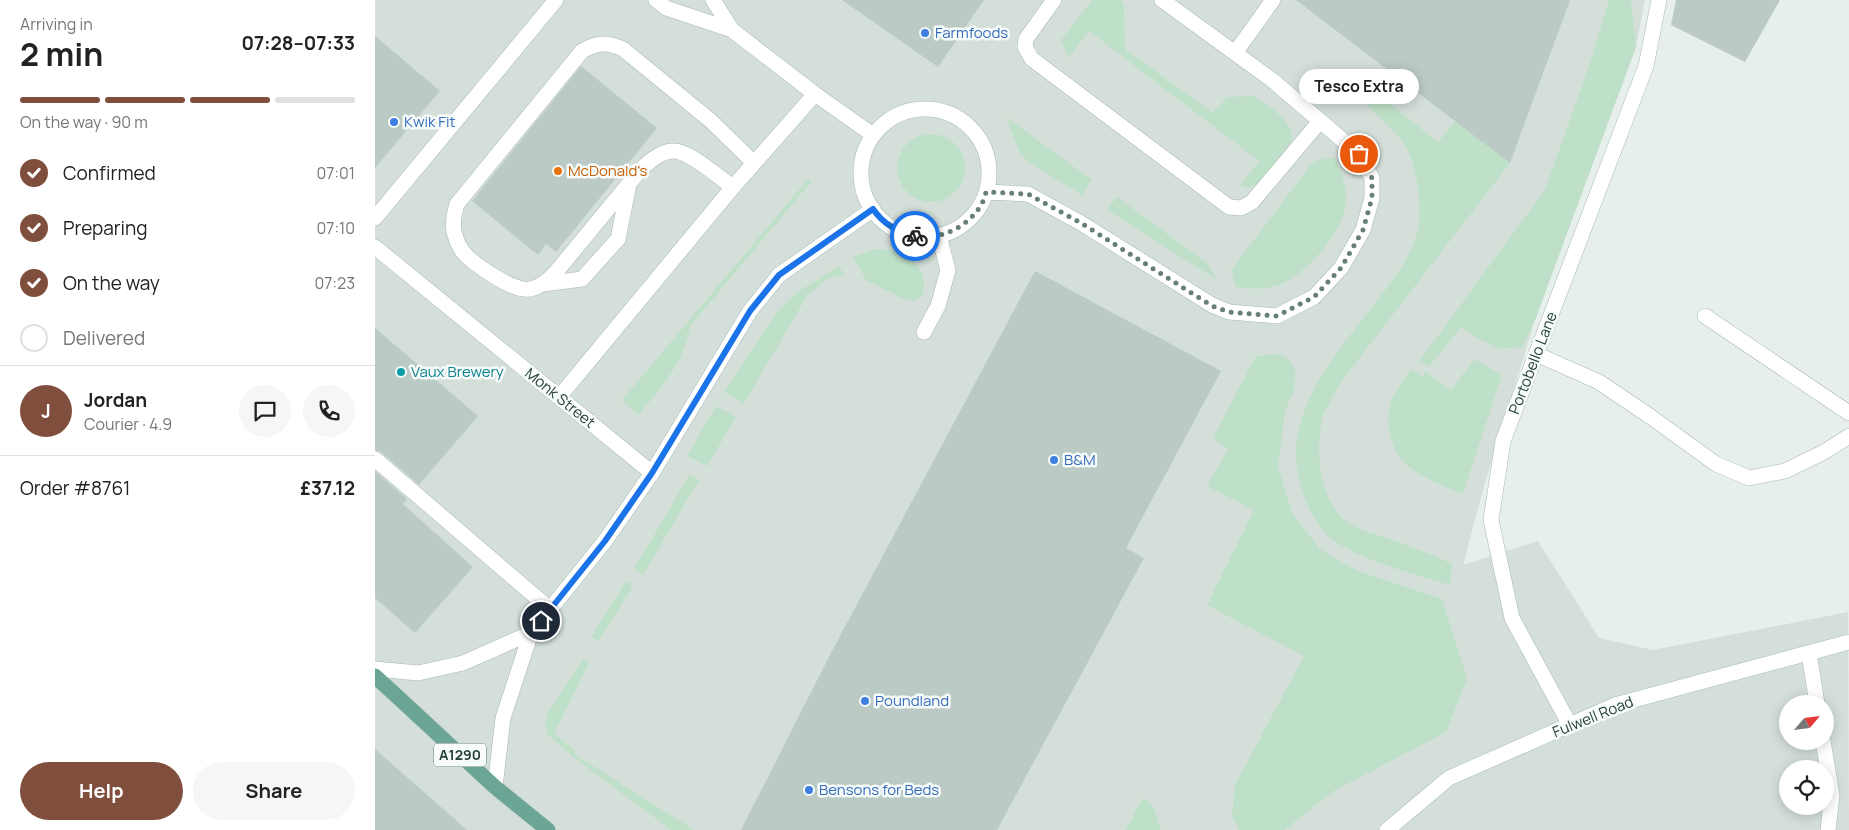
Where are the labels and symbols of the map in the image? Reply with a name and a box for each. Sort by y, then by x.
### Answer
place label: Farmfoods [935,22,1008,43]
marker: Farmfoods [919,27,931,39]
callout: Tesco Extra [1299,69,1419,104]
place label: Kwik Fit [404,111,455,132]
marker: Kwik Fit [388,116,400,128]
pin [1338,133,1380,175]
place label: McDonald's [568,160,647,181]
marker: McDonald's [552,165,564,177]
courier [890,211,940,261]
street label: Portobello Lane [1503,308,1562,417]
place label: Vaux Brewery [411,361,504,382]
street label: Monk Street [521,363,600,432]
marker: Vaux Brewery [395,366,407,378]
place label: B&M [1064,449,1096,470]
marker: B&M [1048,454,1060,466]
pin [520,600,562,642]
place label: Poundland [875,690,949,711]
street label: Fulwell Road [1549,691,1636,742]
marker: Poundland [859,695,871,707]
north arrow [1779,695,1834,750]
road number: A1290 [434,744,486,766]
place label: Bensons for Beds [819,779,939,800]
marker: Bensons for Beds [803,784,815,796]

